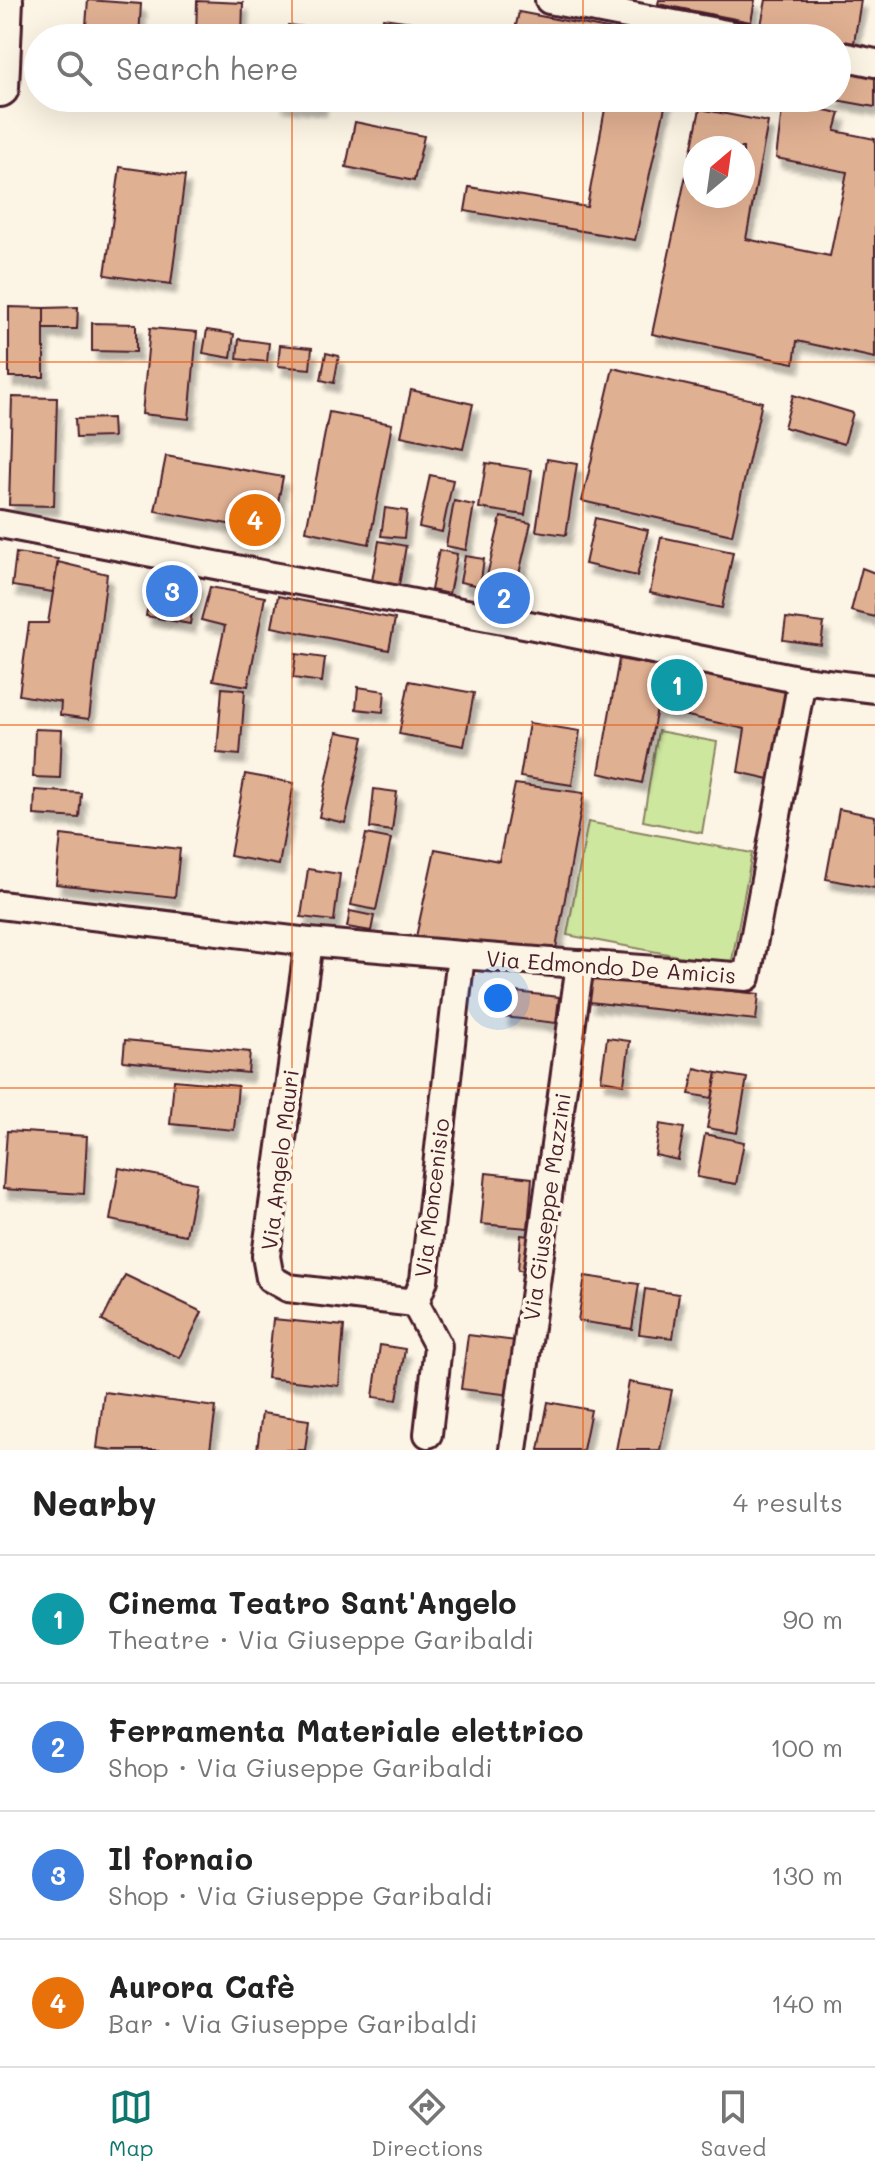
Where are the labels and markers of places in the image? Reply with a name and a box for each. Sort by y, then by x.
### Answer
pin: 4 [229,490,281,550]
pin: 3 [146,561,198,621]
pin: 2 [478,568,530,628]
pin: 1 [651,655,703,715]

